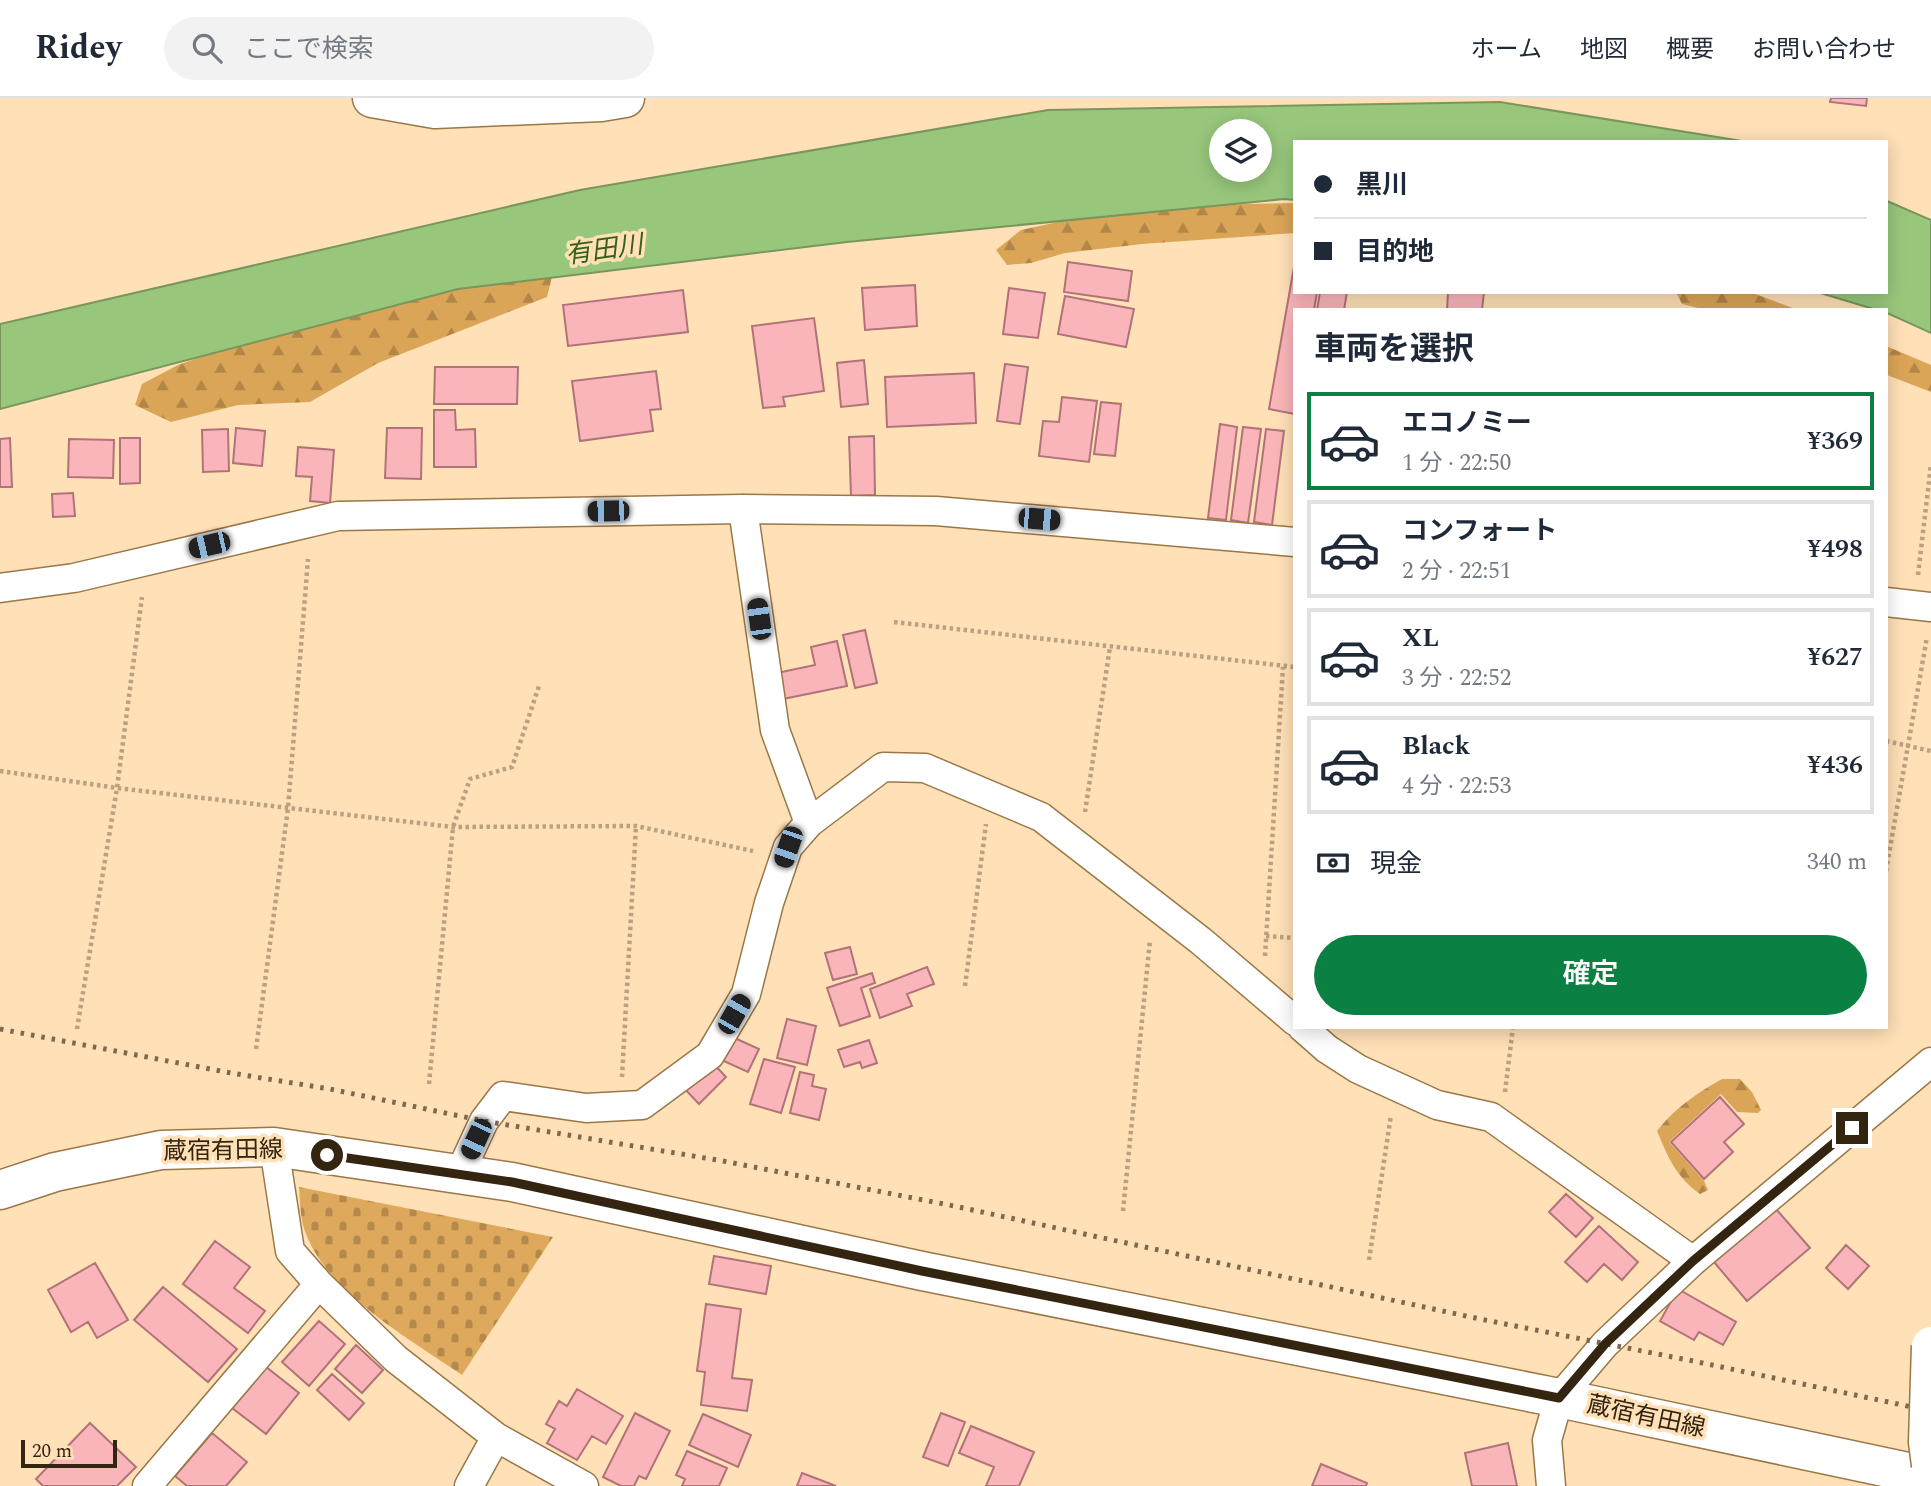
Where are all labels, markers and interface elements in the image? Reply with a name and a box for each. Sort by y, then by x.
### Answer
search box [164,17,654,80]
text: Ridey [35,23,122,73]
icon: search [188,29,226,67]
text: ここで検索 [244,29,374,69]
text: ホーム [1471,32,1542,68]
text: 地図 [1580,32,1628,68]
text: 概要 [1666,32,1714,68]
text: お問い合わせ [1752,32,1896,68]
map controls [1209,119,1272,182]
button: layers [1209,119,1272,182]
text: 黒川 [1356,165,1408,205]
water label: 有田川 [563,224,648,275]
text: 目的地 [1356,232,1434,272]
text: 車両を選択 [1314,325,1474,374]
text: エコノミー [1402,403,1532,443]
icon: car [1318,410,1381,473]
text: ¥369 [1807,421,1863,461]
text: 1 分 · 22:50 [1402,446,1511,481]
car [587,500,630,522]
car [1018,507,1061,531]
text: コンフォート [1402,511,1557,551]
icon: car [1318,518,1381,581]
text: ¥498 [1807,529,1863,569]
car [187,530,232,560]
text: 2 分 · 22:51 [1402,554,1511,589]
car [746,597,773,641]
text: XL [1402,618,1439,658]
icon: car [1318,626,1381,689]
text: ¥627 [1807,637,1863,677]
text: 3 分 · 22:52 [1402,661,1511,696]
text: Black [1402,726,1470,766]
icon: car [1318,734,1381,797]
text: ¥436 [1807,745,1863,785]
text: 4 分 · 22:53 [1402,769,1511,804]
car [772,824,805,870]
icon: cash [1314,844,1352,882]
text: 現金 [1370,844,1422,884]
text: 340 m [1807,845,1867,880]
button: 確定 [1314,935,1867,1015]
car [715,991,754,1037]
route end [1836,1112,1868,1144]
car [458,1116,495,1162]
street label: 蔵宿有田線 [163,1132,283,1170]
route start [311,1139,343,1171]
street label: 蔵宿有田線 [1584,1387,1708,1447]
scale bar [21,1437,117,1469]
text: 20 m [32,1437,72,1466]

